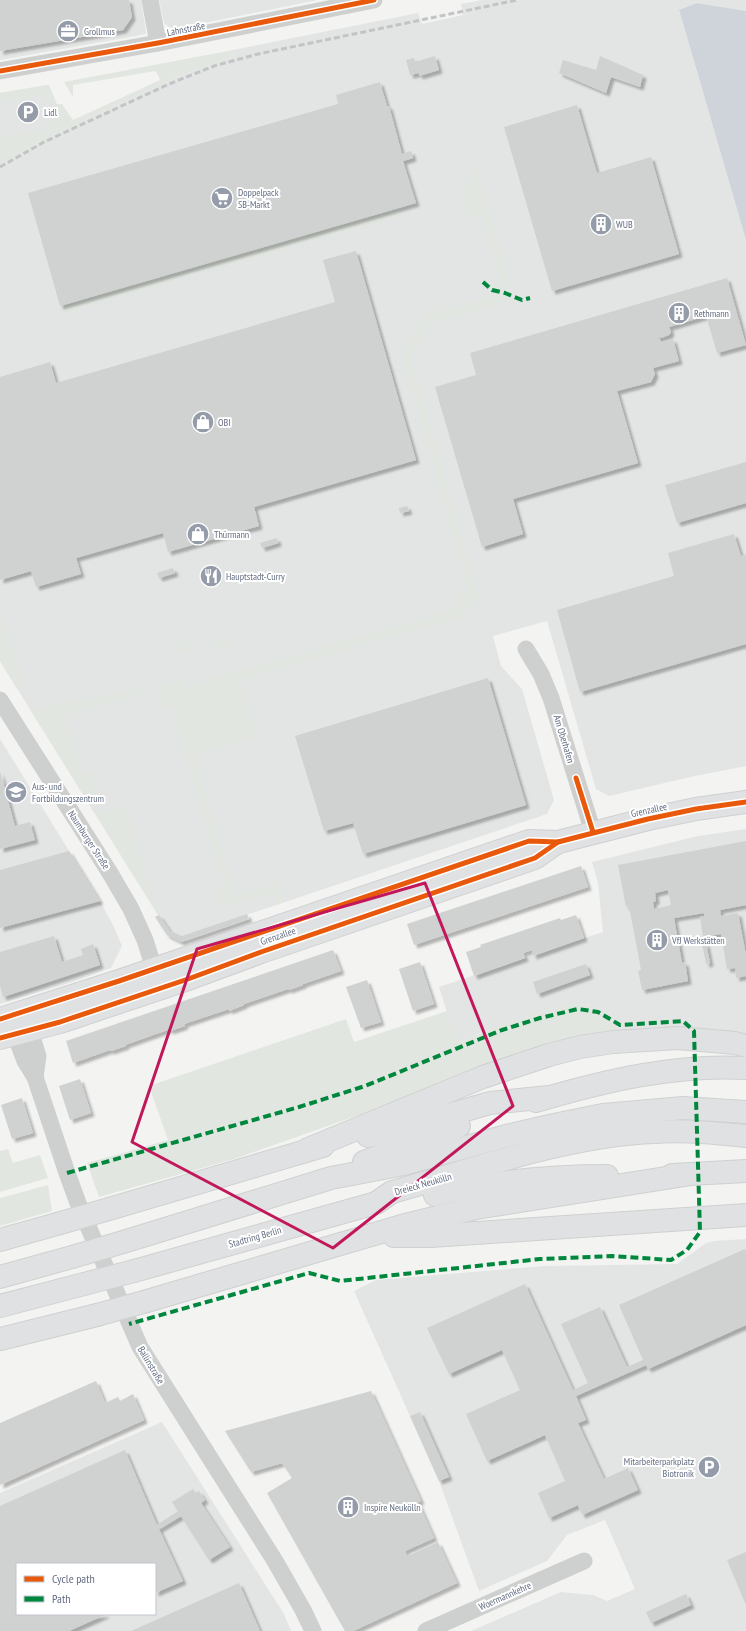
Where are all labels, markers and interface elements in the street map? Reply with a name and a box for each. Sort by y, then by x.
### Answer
office icon: Grollmus [55,18,81,44]
street label: Lahnstraße [166,19,206,39]
place label: Grollmus [84,25,115,38]
parking icon: Lidl [15,99,41,125]
place label: Lidl [44,106,58,119]
supermarket icon: Doppelpack SB-Markt [209,185,235,211]
place label: Doppelpack SB-Markt [238,186,279,211]
building icon: WUB [588,211,614,237]
place label: WUB [616,218,633,231]
building icon: Rethmann [666,300,692,326]
place label: Rethmann [694,307,729,320]
shop icon: OBI [190,409,216,435]
place label: OBI [218,416,231,429]
shop icon: Thürmann [185,521,211,547]
place label: Thürmann [214,528,249,541]
restaurant icon: Hauptstadt-Curry [198,563,224,589]
place label: Hauptstadt-Curry [226,570,285,583]
street label: Am Oberhafen [551,713,577,765]
school or university icon: Aus- und Fortbildungszentrum [3,779,29,805]
place label: Aus- und Fortbildungszentrum [32,780,104,805]
street label: Grenzallee [630,800,668,820]
street label: Naumburger Straße [65,808,113,872]
street label: Grenzallee [259,924,297,948]
building icon: VfJ Werkstätten [644,927,670,953]
place label: VfJ Werkstätten [671,934,725,947]
street label: Dreieck Neukölln [393,1170,453,1198]
street label: Stadtring Berlin [227,1223,283,1251]
street label: Ballinstraße [135,1344,167,1386]
parking icon: Mitarbeiterparkplatz Biotronik [696,1454,722,1480]
place label: Mitarbeiterparkplatz Biotronik [624,1455,694,1480]
building icon: Inspire Neukölln [335,1494,361,1520]
place label: Inspire Neukölln [364,1501,421,1514]
legend [16,1563,156,1615]
text: Cycle path [52,1571,95,1586]
street label: Woermannkehre [477,1579,533,1613]
text: Path [52,1591,70,1606]

